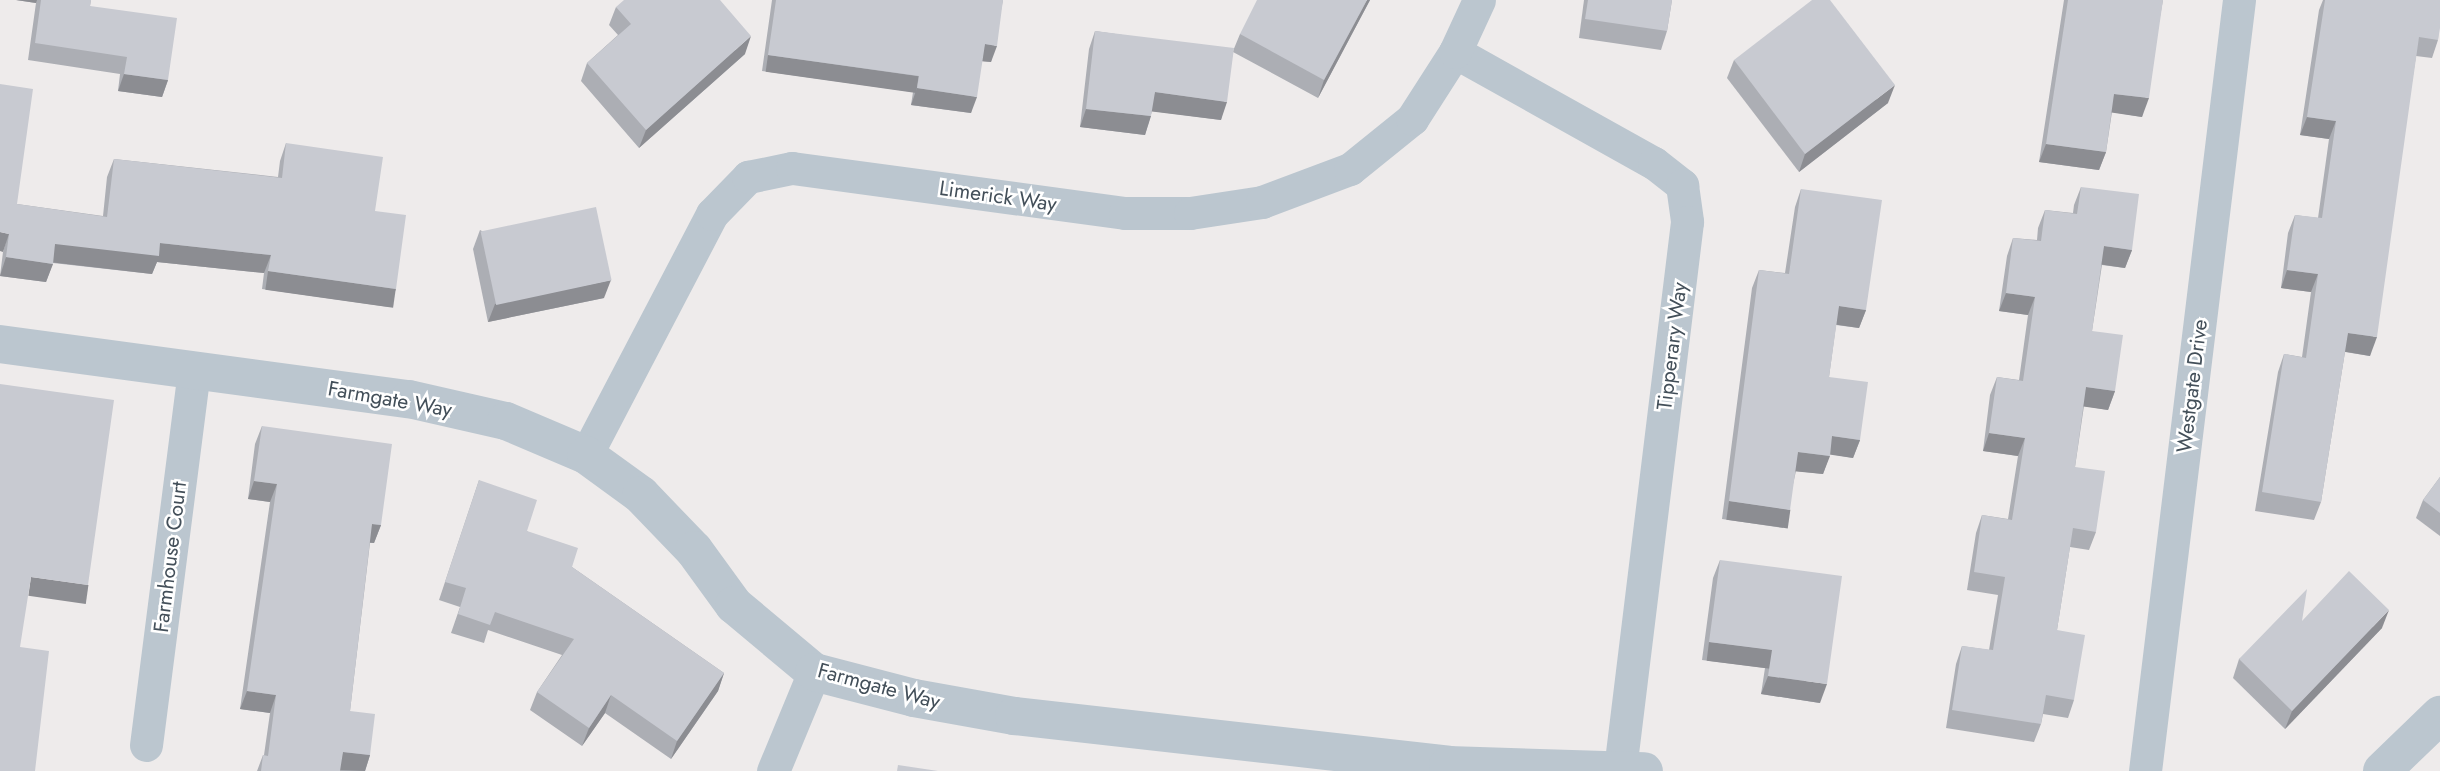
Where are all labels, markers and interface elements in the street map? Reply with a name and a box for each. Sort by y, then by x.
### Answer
street label: Limerick Way [938,175,1058,217]
street label: Tipperary Way [1652,281,1692,411]
street label: Westgate Drive [2171,318,2213,454]
street label: Farmgate Way [326,376,454,422]
street label: Farmhouse Court [148,480,192,634]
street label: Farmgate Way [815,658,943,714]

